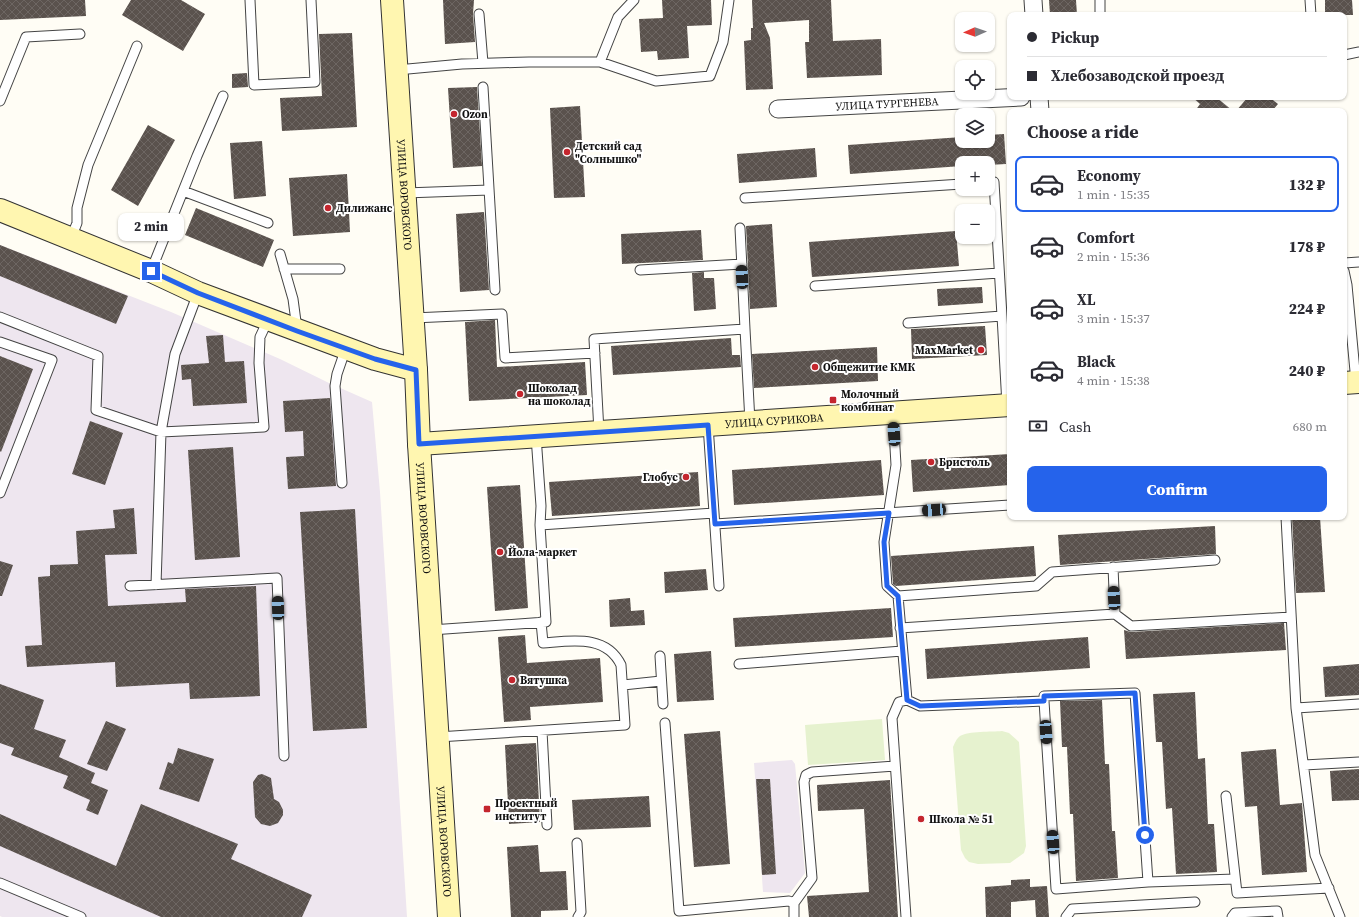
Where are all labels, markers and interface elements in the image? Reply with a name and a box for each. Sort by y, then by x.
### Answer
north arrow [955,12,995,52]
map controls [955,12,995,244]
text: Pickup [1051,27,1099,48]
button: locate [955,60,995,100]
text: Хлебозаводской проезд [1051,65,1224,86]
street label: УЛИЦА ТУРГЕНЕВА [835,94,940,114]
place label: Ozon [462,107,488,122]
button: layers [955,108,995,148]
marker: Ozon [449,109,459,119]
text: Choose a ride [1027,119,1139,144]
street label: УЛИЦА ВОРОВСКОГО [393,138,415,251]
place label: Детский сад "Солнышко" [575,139,642,167]
marker: Детский сад "Солнышко" [562,147,572,157]
button: + [955,156,995,196]
text: Economy [1077,165,1141,186]
icon: car [1029,166,1065,202]
text: 132 ₽ [1289,174,1325,195]
text: 1 min · 15:35 [1077,186,1150,203]
place label: Дилижанс [336,201,393,216]
marker: Дилижанс [323,203,333,213]
button: − [955,204,995,244]
callout: 2 min [118,213,184,241]
text: 2 min [134,218,168,235]
text: Comfort [1077,227,1135,248]
icon: car [1029,228,1065,264]
text: 178 ₽ [1289,236,1325,257]
text: 2 min · 15:36 [1077,248,1150,265]
route end [142,262,160,280]
car [735,265,749,289]
text: XL [1077,289,1096,310]
icon: car [1029,290,1065,326]
text: 224 ₽ [1289,298,1325,319]
text: 3 min · 15:37 [1077,310,1150,327]
place label: MaxMarket [915,343,974,358]
marker: MaxMarket [976,345,986,355]
text: Black [1077,351,1116,372]
icon: car [1029,352,1065,388]
place label: Общежитие КМК [823,360,916,375]
text: 240 ₽ [1289,360,1325,381]
marker: Общежитие КМК [810,362,820,372]
text: 4 min · 15:38 [1077,372,1150,389]
place label: Шоколад на шоколад [528,381,591,409]
place label: Молочный комбинат [841,387,899,415]
marker: Шоколад на шоколад [515,389,525,399]
marker: Молочный комбинат [828,395,838,405]
street label: УЛИЦА СУРИКОВА [724,410,825,432]
icon: cash [1027,415,1049,437]
text: Cash [1059,416,1091,437]
text: 680 m [1293,418,1327,435]
car [887,422,901,446]
place label: Бристоль [939,455,990,470]
marker: Бристоль [926,457,936,467]
street label: УЛИЦА ВОРОВСКОГО [412,462,434,574]
button: Confirm [1027,466,1327,512]
place label: Глобус [643,470,678,485]
marker: Глобус [681,472,691,482]
car [922,503,946,517]
place label: Йола-маркет [508,545,577,560]
marker: Йола-маркет [495,547,505,557]
car [1107,586,1121,610]
car [272,596,284,620]
place label: Вятушка [520,673,567,688]
marker: Вятушка [507,675,517,685]
car [1039,720,1053,744]
street label: УЛИЦА ВОРОВСКОГО [433,785,455,898]
place label: Проектный институт [495,796,557,824]
marker: Проектный институт [482,804,492,814]
place label: Школа № 51 [929,812,993,827]
marker: Школа № 51 [916,814,926,824]
route start [1136,826,1154,844]
car [1046,830,1060,854]

